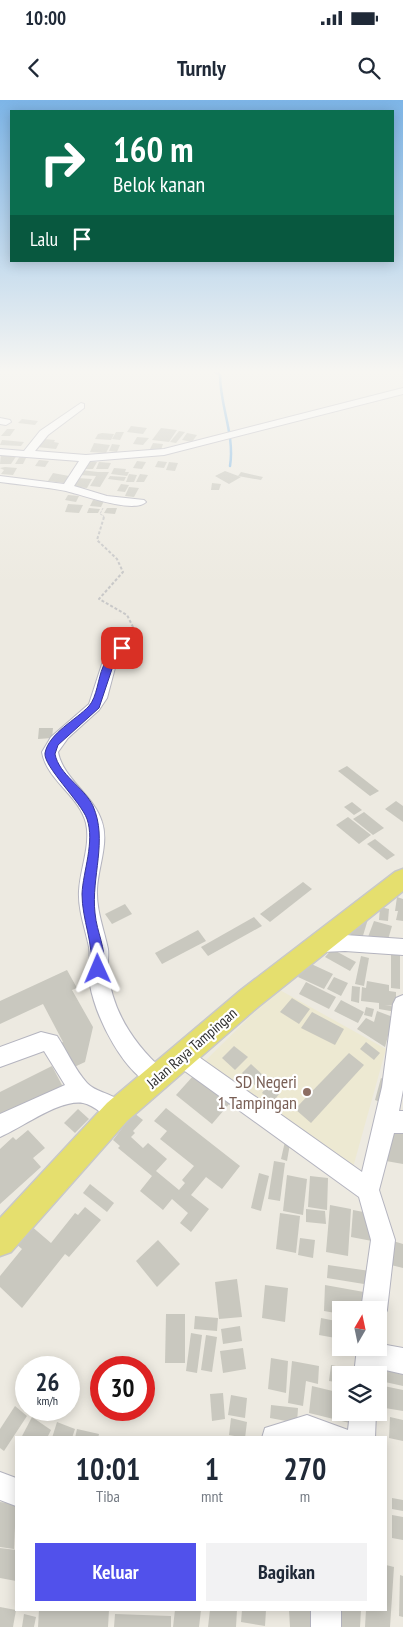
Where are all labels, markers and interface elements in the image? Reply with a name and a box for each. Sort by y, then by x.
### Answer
text: 10:00 [25,6,66,30]
icon: back [20,54,48,82]
text: Turnly [177,54,226,82]
icon: search [355,54,383,82]
text: 160 m [113,126,194,172]
icon: right [30,130,95,195]
text: Belok kanan [113,170,205,198]
icon: arrive [68,225,96,253]
text: Lalu [30,227,58,251]
pin [101,627,143,669]
icon: arrive [108,634,136,662]
position arrow [71,942,123,994]
street label: Jalan Raya Tampingan [142,1003,241,1093]
place label: SD Negeri 1 Tampingan [218,1070,297,1114]
marker: SD Negeri 1 Tampingan [301,1086,313,1098]
north arrow [332,1301,388,1356]
map controls [332,1301,387,1421]
speed limit sign: 30 [90,1356,155,1421]
text: 26 [36,1366,59,1398]
button: layers [332,1366,387,1421]
text: km/h [37,1393,58,1408]
text: 10:01 [76,1449,140,1488]
text: 1 [205,1449,219,1488]
text: 270 [283,1449,326,1488]
text: Tiba [96,1486,120,1506]
text: mnt [201,1486,223,1506]
text: m [300,1486,310,1506]
button: Keluar [35,1543,196,1601]
button: Bagikan [206,1543,367,1601]

